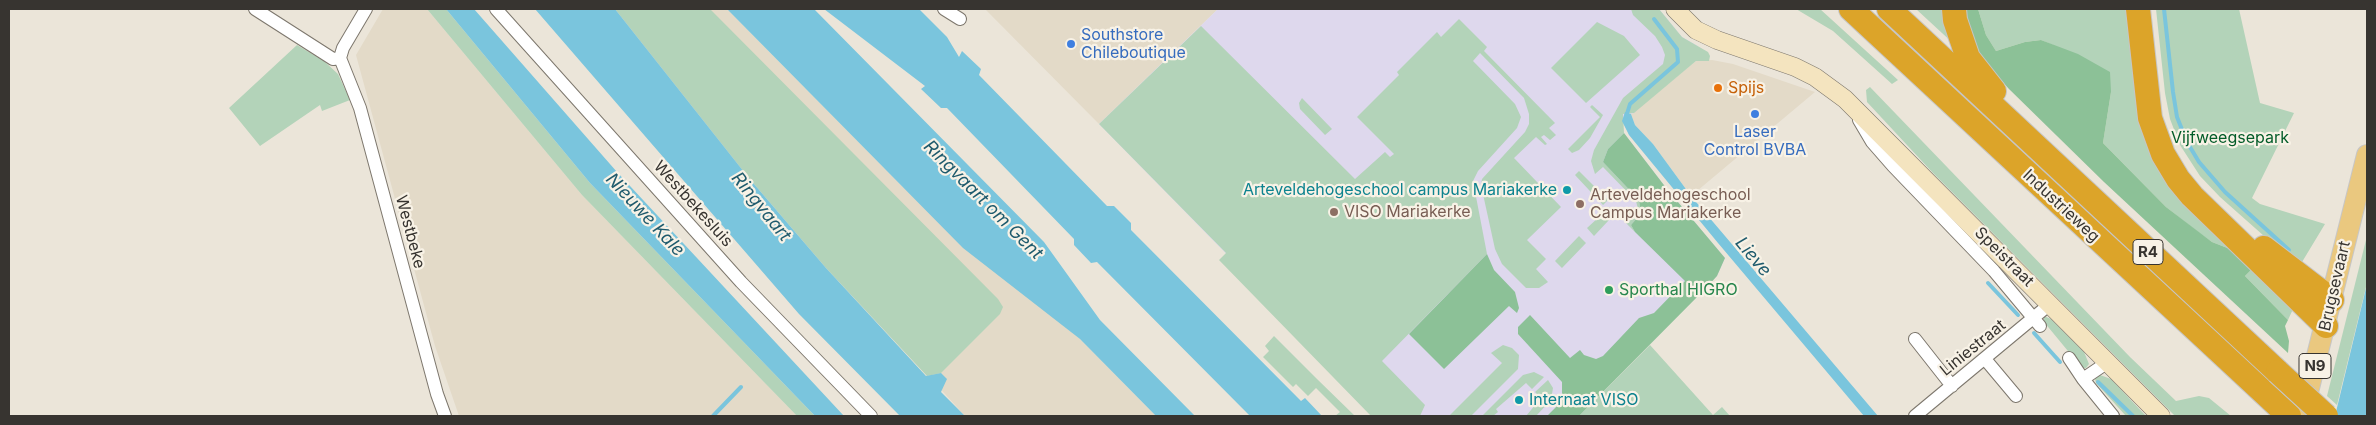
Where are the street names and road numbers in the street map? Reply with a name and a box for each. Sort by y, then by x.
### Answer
street label: Westbekesluis [649,157,737,251]
street label: Industrieweg [2019,166,2103,246]
street label: Westbeke [391,193,429,271]
street label: Speistraat [1970,223,2038,291]
street label: Brugsevaart [2315,239,2355,333]
road number: R4 [2133,240,2163,264]
street label: Liniestraat [1936,316,2010,380]
road number: N9 [2299,354,2331,378]

